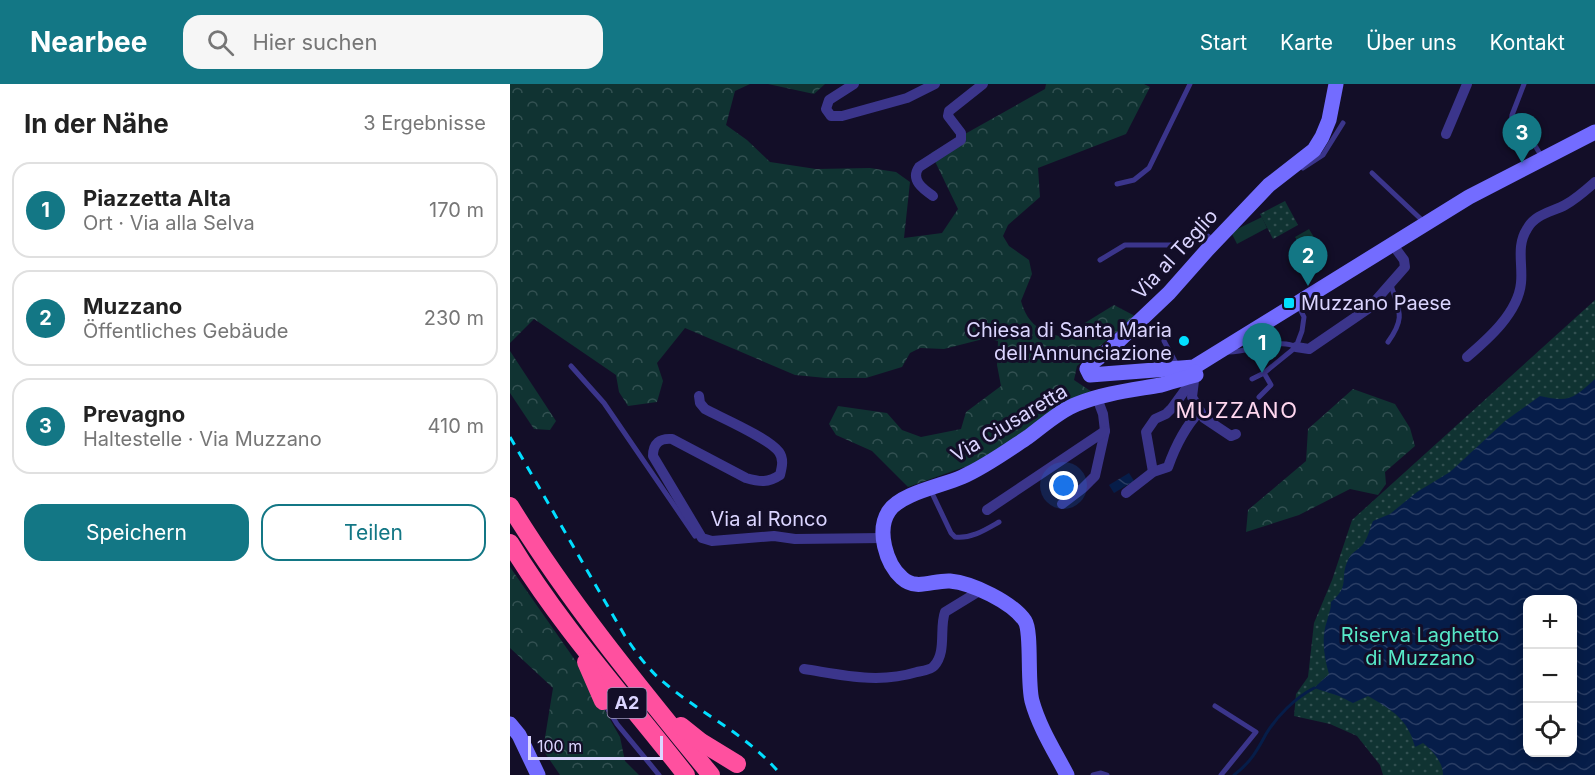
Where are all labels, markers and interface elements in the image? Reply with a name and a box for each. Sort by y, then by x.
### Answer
search box [183,15,603,69]
text: Nearbee [30,25,147,59]
icon: search [204,26,237,59]
text: Hier suchen [252,29,377,55]
text: Start [1200,30,1247,55]
text: Karte [1280,30,1333,55]
text: Über uns [1366,30,1457,55]
text: Kontakt [1490,30,1565,55]
text: In der Nähe [24,108,169,139]
text: 3 Ergebnisse [363,111,486,135]
pin: 3 [1502,113,1542,163]
text: Piazzetta Alta [83,185,231,211]
text: 1 [41,198,50,222]
text: 170 m [429,198,484,222]
street label: Via al Teglio [1127,204,1223,304]
text: Ort · Via alla Selva [83,211,255,235]
pin: 2 [1288,236,1328,286]
place label: Muzzano Paese [1301,291,1452,315]
text: Muzzano [83,293,182,319]
marker: Muzzano Paese [1282,296,1296,310]
text: 2 [39,306,52,330]
text: 230 m [424,306,484,330]
place label: Chiesa di Santa Maria dell'Annunciazione [966,318,1172,365]
text: Öffentliches Gebäude [83,319,289,343]
pin: 1 [1242,324,1281,373]
marker: Chiesa di Santa Maria dell'Annunciazione [1177,334,1191,348]
street label: Via Ciusaretta [947,379,1071,467]
district label: MUZZANO [1176,397,1299,423]
text: Prevagno [83,401,185,427]
text: 3 [39,414,52,438]
text: 410 m [428,414,484,438]
text: Haltestelle · Via Muzzano [83,427,322,451]
your location [1049,471,1078,500]
button: Speichern [24,504,249,561]
button: Teilen [261,504,486,561]
street label: Via al Ronco [710,507,828,531]
map controls [1523,595,1577,757]
button: + [1523,595,1577,649]
park label: Riserva Laghetto di Muzzano [1341,623,1499,670]
button: − [1523,649,1577,703]
road number: A2 [608,688,646,718]
button: locate [1523,703,1577,757]
scale bar [528,733,663,760]
text: 100 m [537,736,582,756]

